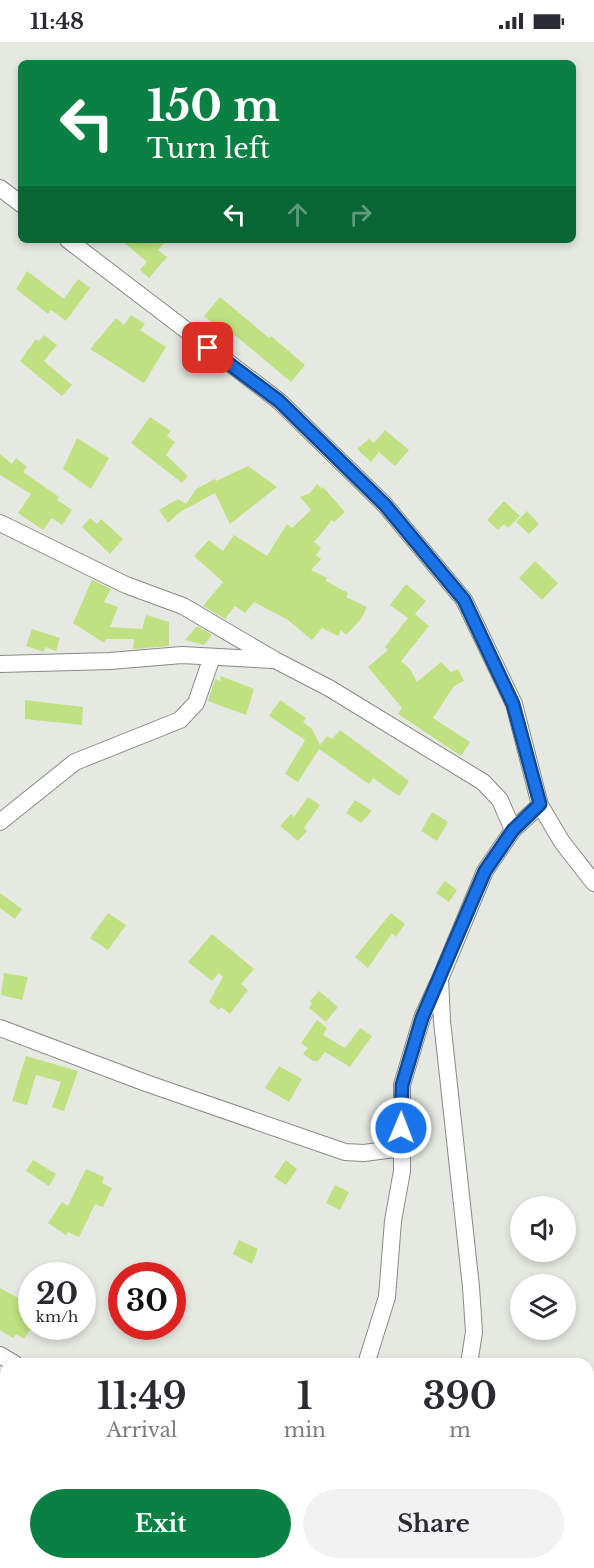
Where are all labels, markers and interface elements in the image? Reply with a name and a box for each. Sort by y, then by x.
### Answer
text: 11:48 [30,8,84,35]
text: 150 m [147,80,280,132]
icon: left [48,84,126,162]
text: Turn left [147,132,270,165]
icon: left [218,198,251,231]
icon: ahead [281,198,314,231]
icon: right [344,198,377,231]
pin [182,322,233,373]
icon: arrive [191,331,224,364]
position arrow [369,1096,433,1160]
map controls [510,1196,576,1340]
button: sound [510,1196,576,1262]
speed limit sign: 30 [108,1262,186,1340]
button: layers [510,1274,576,1340]
text: 20 [36,1275,78,1312]
text: km/h [36,1307,78,1326]
text: 11:49 [97,1374,187,1419]
text: 1 [297,1374,313,1419]
text: 390 [423,1374,497,1419]
text: Arrival [106,1418,177,1442]
text: min [284,1418,326,1442]
text: m [449,1418,471,1442]
button: Exit [30,1489,291,1558]
button: Share [303,1489,564,1558]

